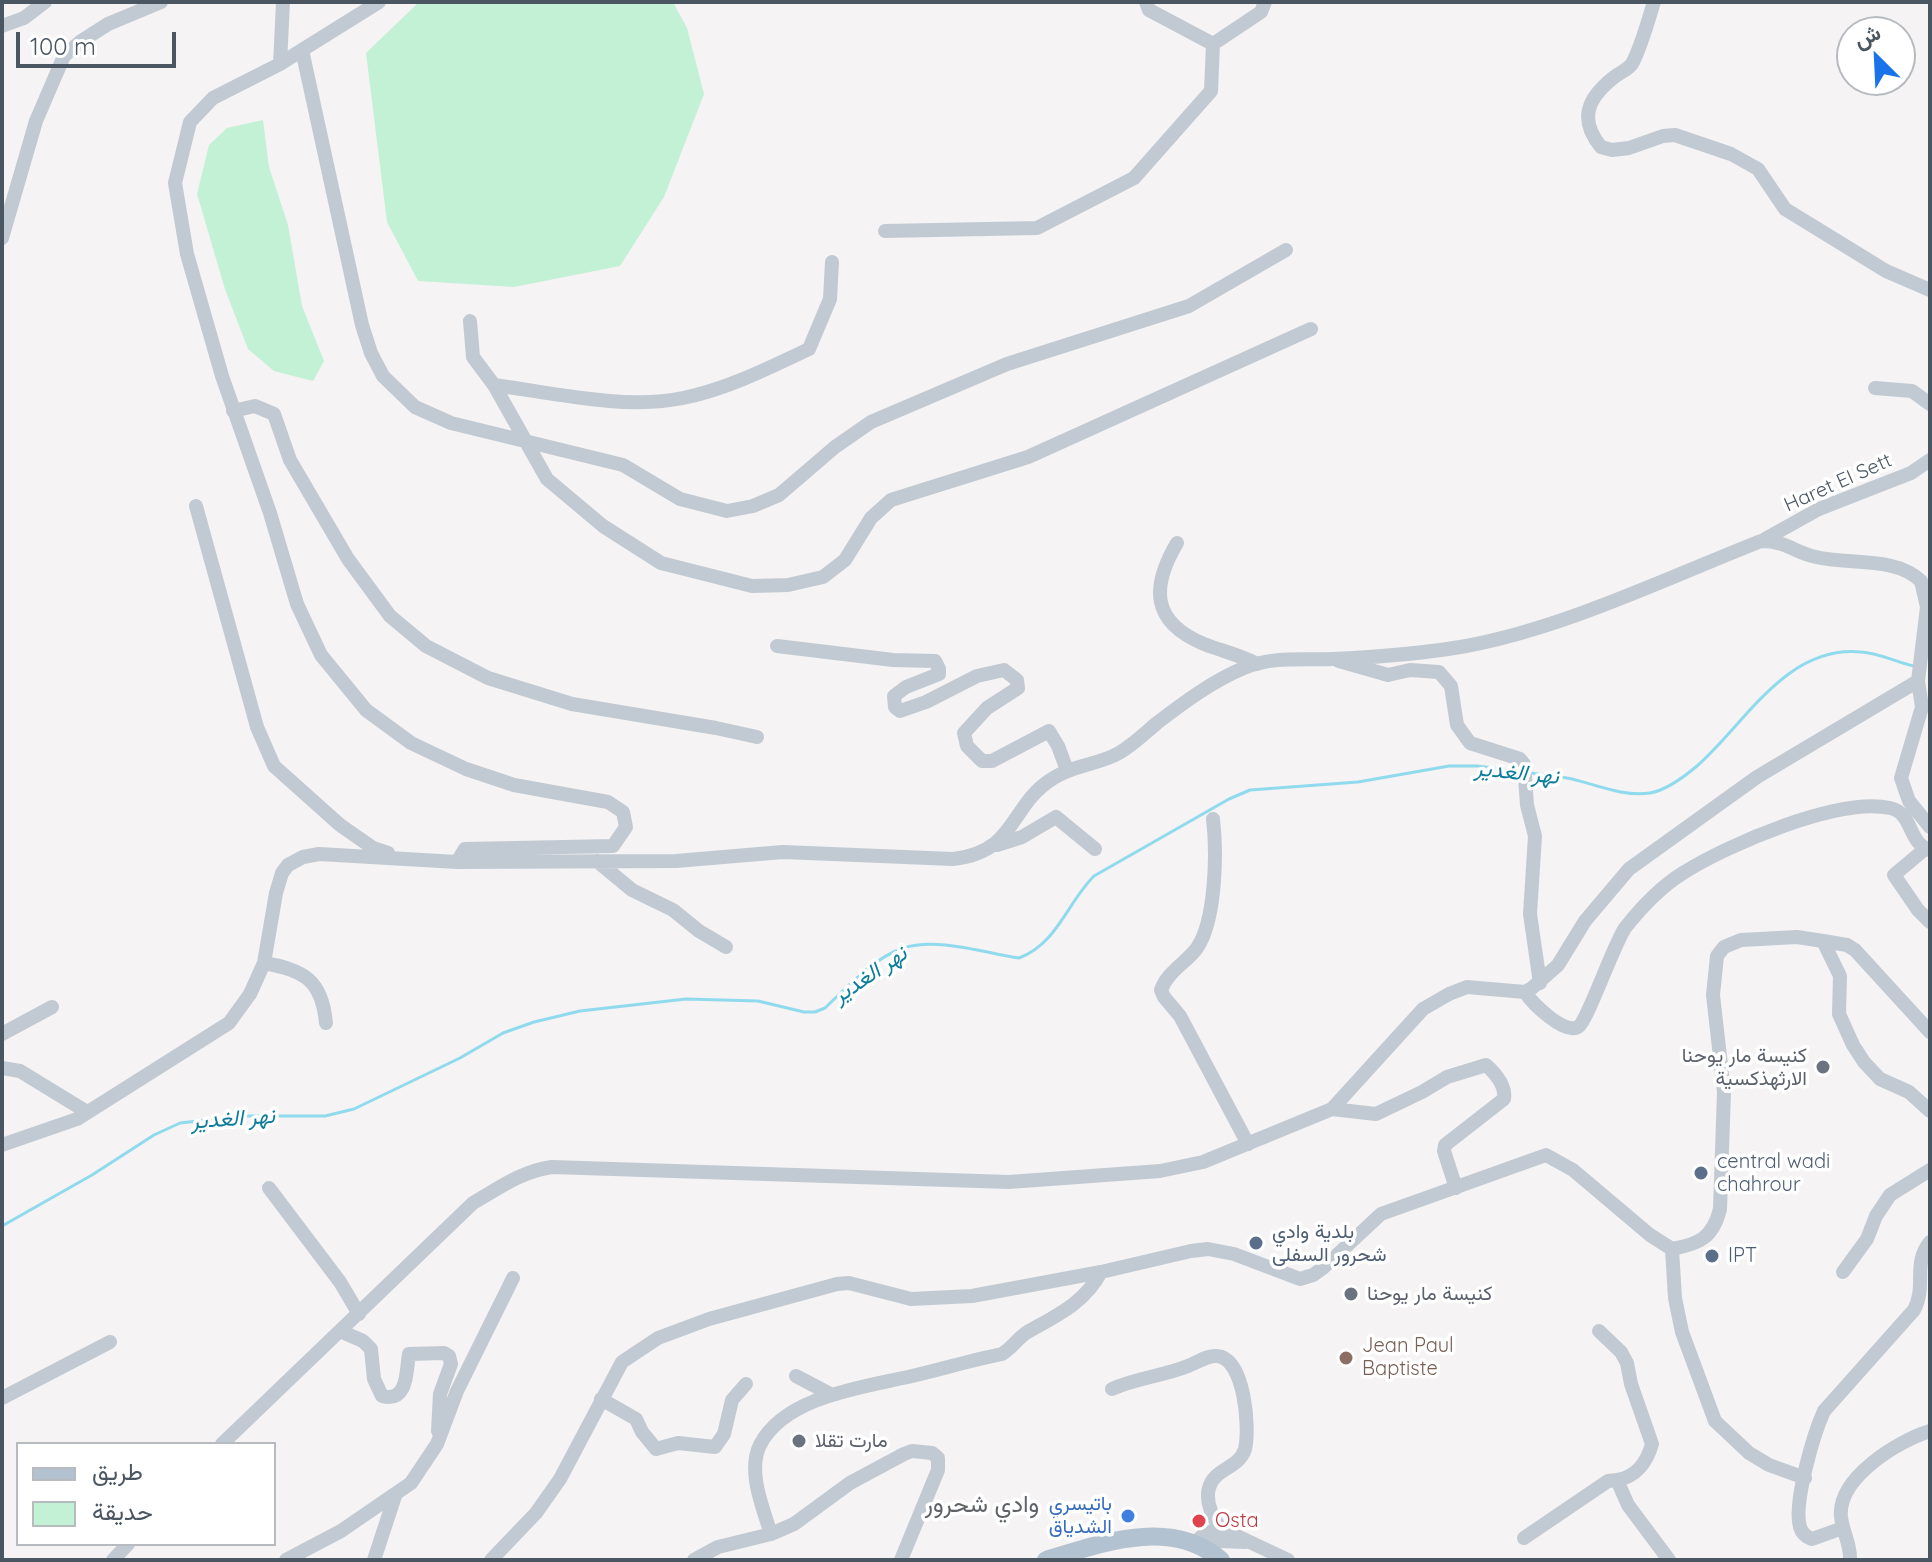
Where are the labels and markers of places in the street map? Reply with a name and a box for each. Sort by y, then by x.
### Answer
place label: كنيسة مار يوحنا الارثهذكسية [1682,1044,1807,1091]
marker: كنيسة مار يوحنا الارثهذكسية [1814,1058,1832,1076]
place label: central wadi chahrour [1717,1150,1830,1197]
marker: central wadi chahrour [1692,1164,1710,1182]
place label: بلدية وادي شحرور السفلى [1272,1220,1387,1267]
marker: بلدية وادي شحرور السفلى [1247,1234,1265,1252]
place label: IPT [1728,1244,1757,1268]
marker: IPT [1703,1247,1721,1265]
place label: كنيسة مار يوحنا [1367,1282,1492,1306]
marker: كنيسة مار يوحنا [1342,1285,1360,1303]
place label: Jean Paul Baptiste [1362,1334,1454,1381]
marker: Jean Paul Baptiste [1337,1349,1355,1367]
place label: مارت تقلا [815,1429,888,1453]
marker: مارت تقلا [790,1432,808,1450]
place label: باتيسري الشدياق [1049,1492,1112,1539]
marker: باتيسري الشدياق [1119,1507,1137,1525]
place label: Osta [1215,1509,1259,1533]
marker: Osta [1190,1512,1208,1530]

